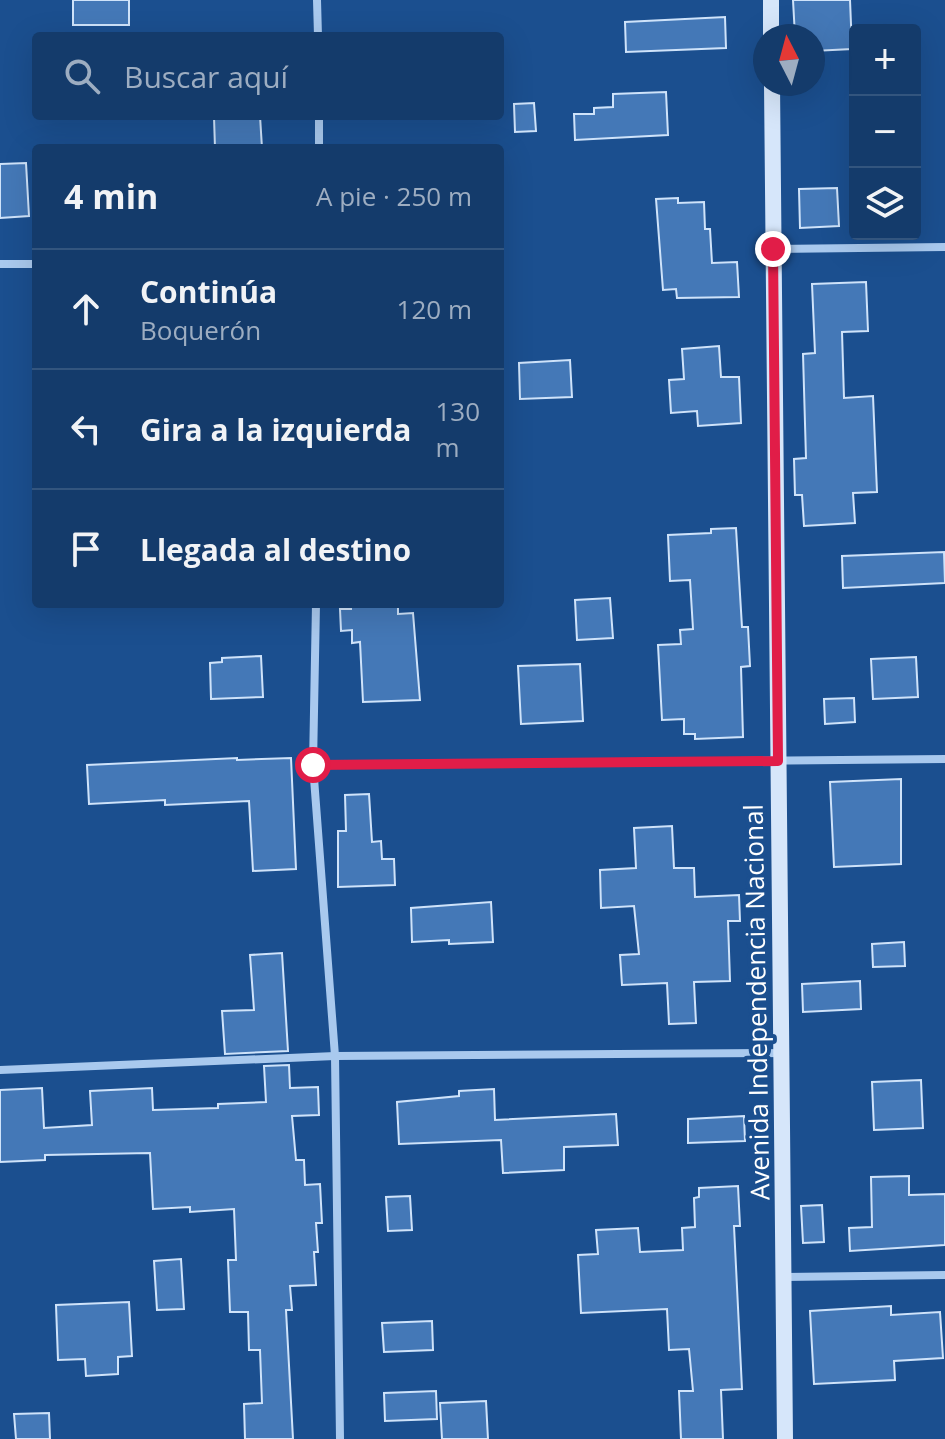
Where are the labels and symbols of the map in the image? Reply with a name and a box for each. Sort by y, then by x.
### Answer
north arrow [753,24,825,96]
route end [755,231,791,267]
route start [295,747,331,783]
street label: Avenida Independencia Nacional [735,804,777,1200]

